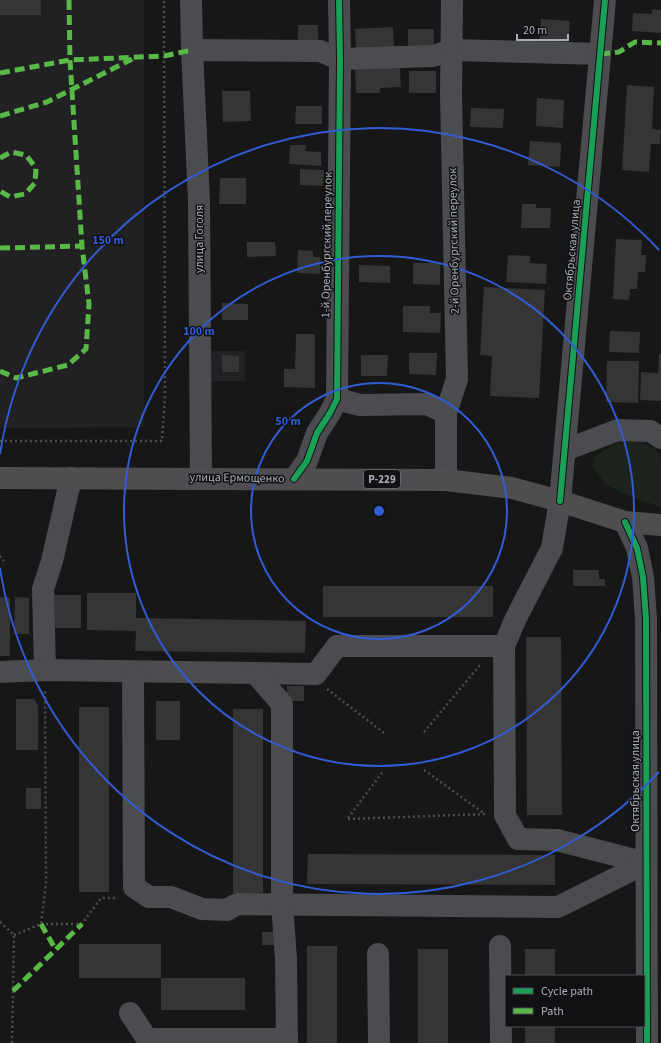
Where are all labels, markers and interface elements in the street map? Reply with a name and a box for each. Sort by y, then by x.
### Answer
scale bar [517,16,568,42]
text: 20 m [523,22,547,39]
street label: 2-й Оренбургский переулок [444,168,464,314]
street label: 1-й Оренбургский переулок [317,172,337,318]
street label: Октябрьская улица [559,199,585,301]
street label: улица Гоголя [191,205,208,273]
text: 150 m [92,232,124,249]
text: 100 m [183,323,215,340]
text: 50 m [275,413,301,430]
street label: улица Ермощенко [189,469,285,487]
road number: Р-229 [364,470,400,488]
centre of rings [372,504,386,518]
street label: Октябрьская улица [627,730,644,832]
legend [505,975,645,1027]
text: Cycle path [541,983,593,1000]
text: Path [541,1003,564,1020]

